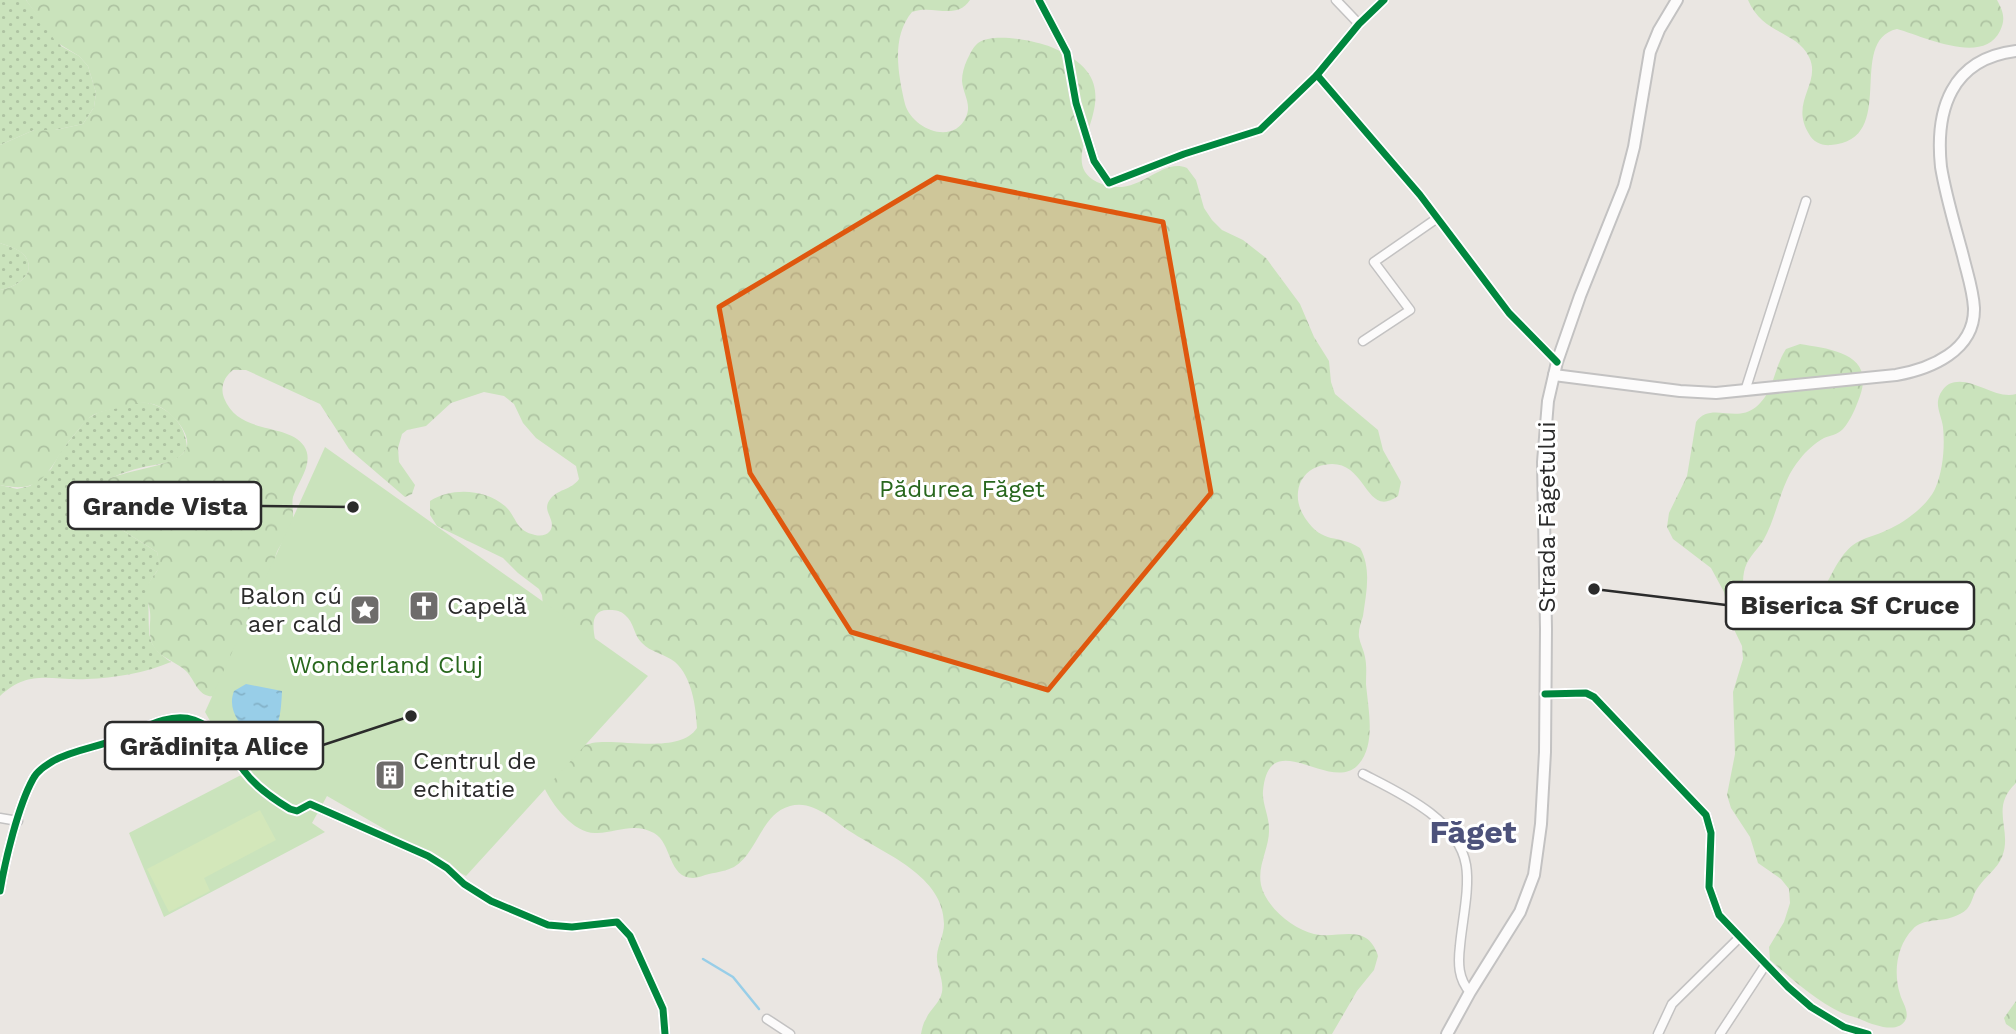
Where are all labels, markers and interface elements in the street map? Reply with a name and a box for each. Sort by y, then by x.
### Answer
street label: Strada Făgetului [1533,421,1561,613]
park label: Pădurea Făget [879,475,1045,503]
callout: Grande Vista [68,482,261,529]
text: Grande Vista [83,491,247,521]
place label: Balon cú aer cald [240,582,342,638]
callout: Biserica Sf Cruce [1726,582,1974,629]
church icon: Capelă [407,589,441,623]
text: Biserica Sf Cruce [1740,590,1960,620]
place label: Capelă [447,592,527,620]
place icon: Balon cú aer cald [348,593,382,627]
park label: Wonderland Cluj [289,651,483,679]
callout: Grădinița Alice [105,722,323,769]
text: Grădinița Alice [119,731,309,761]
place label: Centrul de echitatie [413,747,536,803]
building icon: Centrul de echitatie [373,758,407,792]
district label: Făget [1429,813,1517,851]

